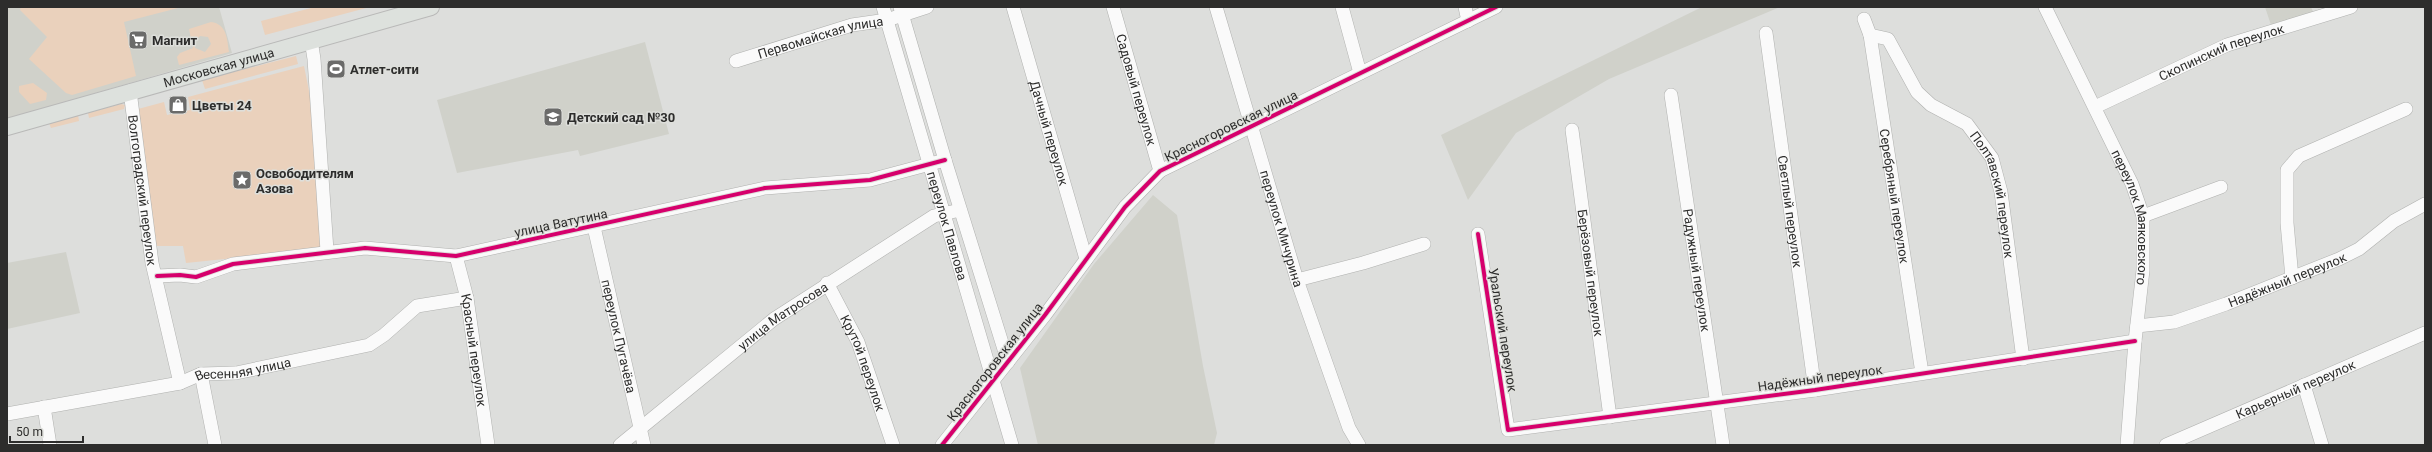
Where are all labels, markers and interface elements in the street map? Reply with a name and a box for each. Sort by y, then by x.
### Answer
street label: Первомайская улица [756,13,884,61]
street label: Скопинский переулок [2156,21,2286,84]
supermarket icon: Магнит [127,29,149,51]
street label: Садовый переулок [1114,32,1160,147]
place label: Магнит [152,33,198,48]
street label: Московская улица [162,44,276,90]
sports icon: Атлет-сити [325,58,347,80]
place label: Атлет-сити [350,62,419,77]
street label: Дачный переулок [1027,79,1072,187]
street label: Красногоровская улица [1162,87,1300,165]
shop icon: Цветы 24 [167,94,189,116]
place label: Цветы 24 [192,98,252,113]
school or university icon: Детский сад №30 [542,106,564,128]
place label: Детский сад №30 [567,110,675,125]
street label: Волгоградский переулок [126,114,160,266]
street label: Серебряный переулок [1877,128,1913,264]
street label: Полтавский переулок [1967,128,2017,259]
street label: переулок Маяковского [2109,147,2151,286]
street label: Светлый переулок [1775,154,1806,268]
place label: Освободителям Азова [256,166,354,196]
street label: переулок Мичурина [1257,168,1306,289]
place icon: Освободителям Азова [231,169,253,191]
street label: переулок Павлова [924,169,971,282]
street label: улица Ватутина [513,206,609,240]
street label: Берёзовый переулок [1575,208,1607,337]
street label: Радужный переулок [1680,208,1714,332]
street label: Надёжный переулок [2226,249,2349,310]
street label: Уральский переулок [1486,267,1520,393]
street label: переулок Пугачёва [599,278,639,394]
street label: улица Матросова [735,279,831,353]
street label: Красный переулок [459,292,490,408]
street label: Красногоровская улица [944,300,1046,424]
street label: Крутой переулок [838,312,888,413]
street label: Весенняя улица [192,354,292,383]
street label: Карьерный переулок [2233,357,2357,421]
street label: Надёжный переулок [1757,362,1883,394]
scale bar [10,418,83,444]
text: 50 m [16,425,43,439]

